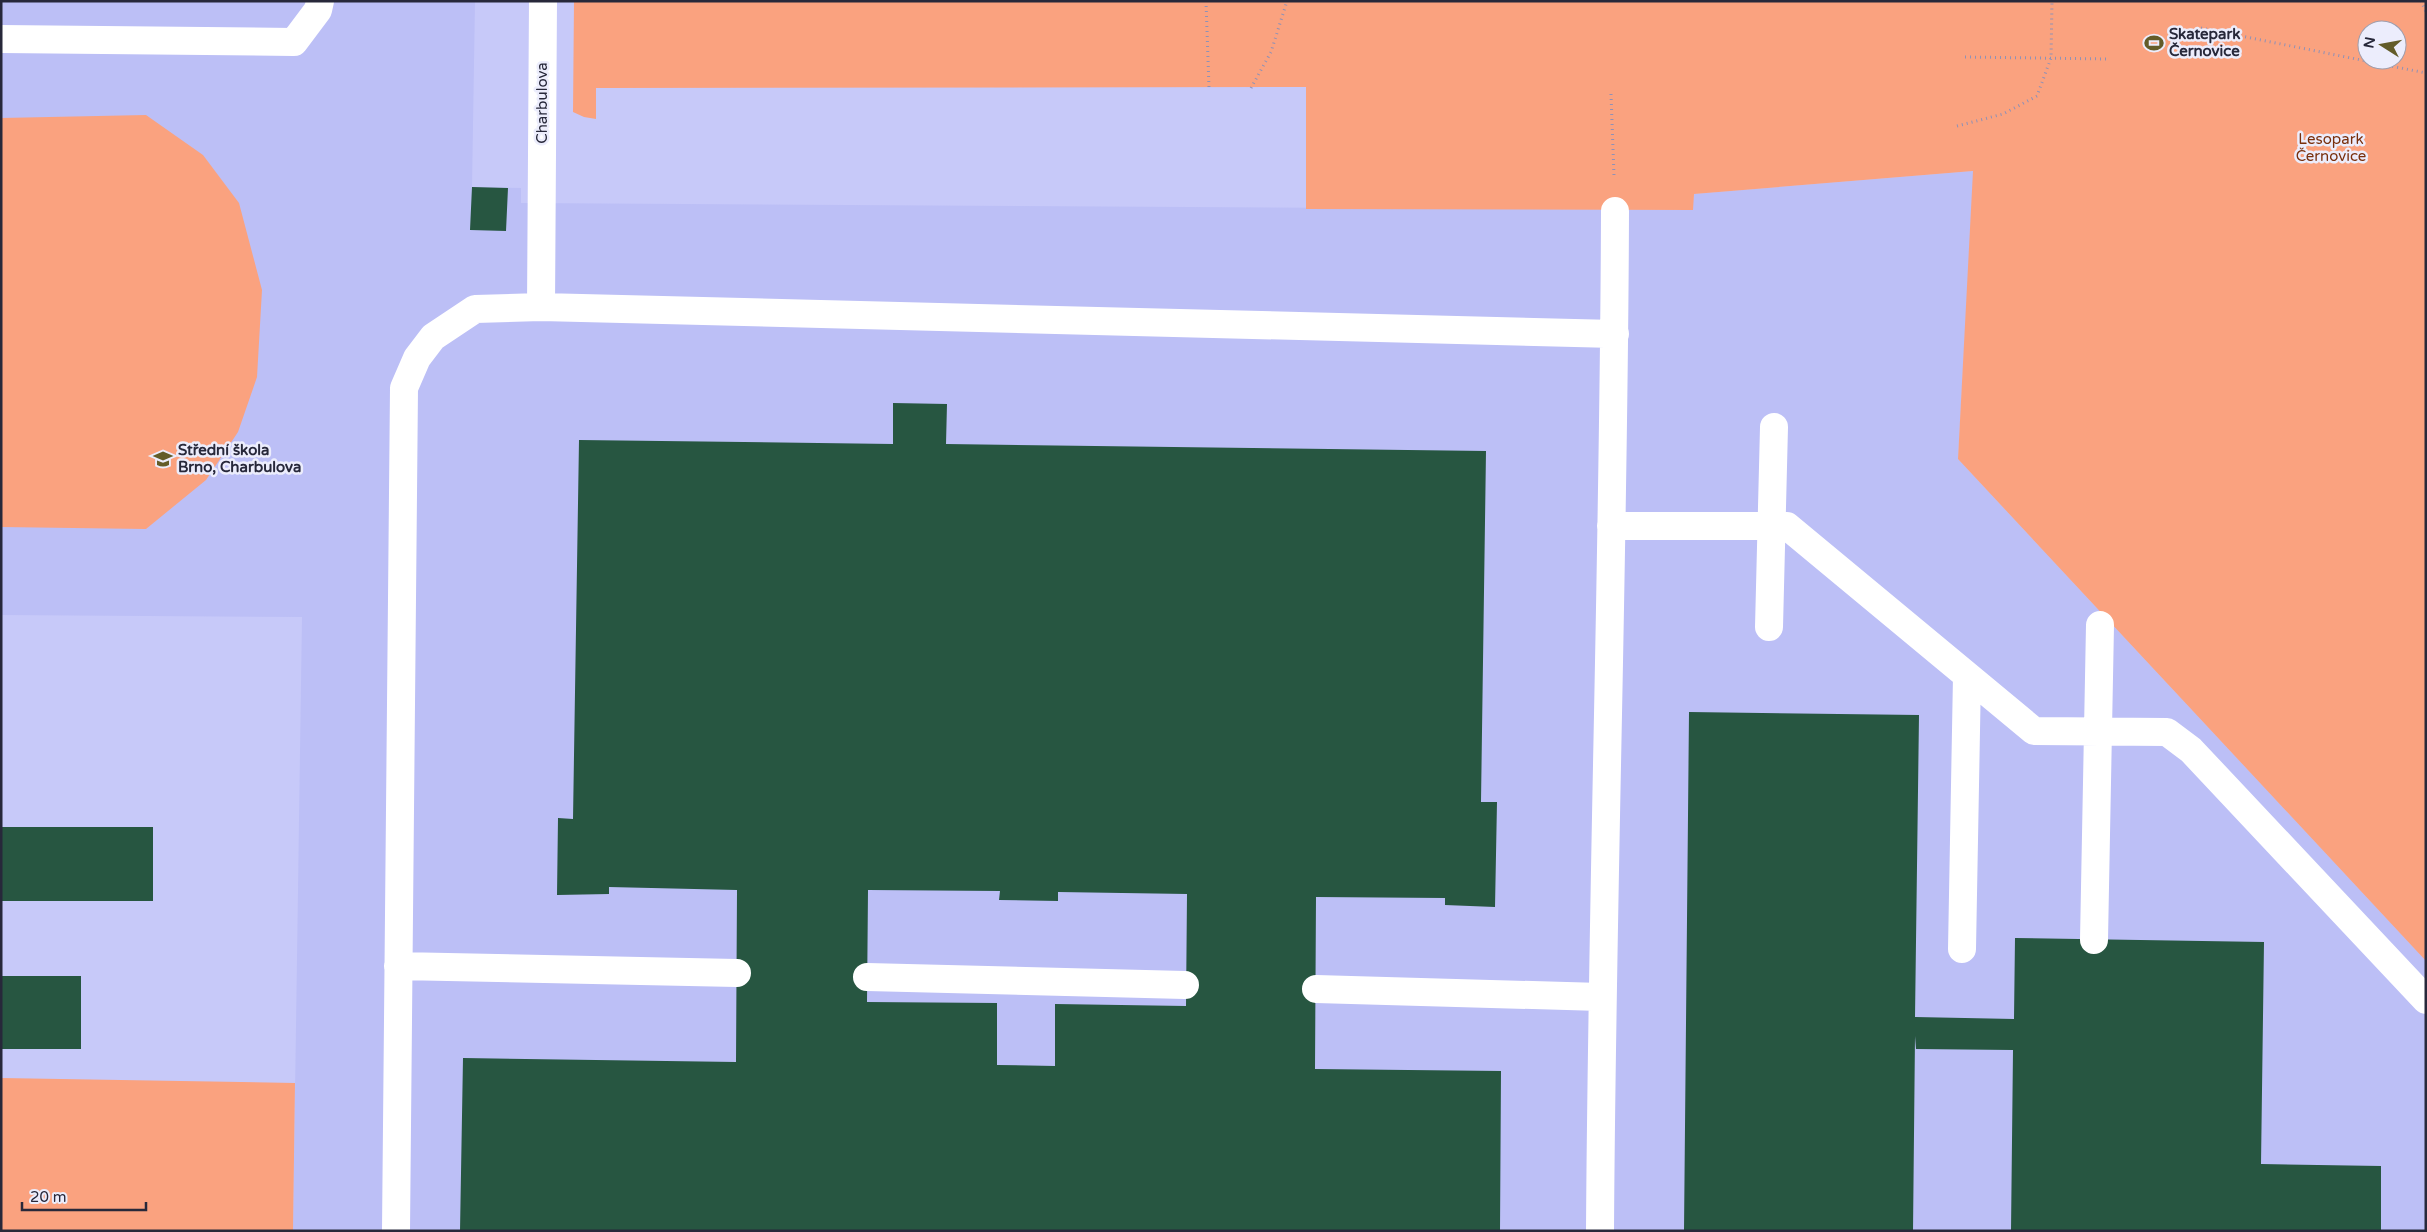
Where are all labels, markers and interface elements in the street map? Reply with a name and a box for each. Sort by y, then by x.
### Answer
north arrow [2357,20,2407,70]
place label: Skatepark Černovice [2169,25,2240,60]
sports icon: Skatepark Černovice [2143,32,2165,54]
text: N [2360,35,2379,50]
street label: Charbulova [533,62,551,144]
park label: Lesopark Černovice [2296,130,2366,165]
place label: Střední škola Brno, Charbulova [178,441,301,476]
school or university icon: Střední škola Brno, Charbulova [152,448,174,470]
scale bar [22,1180,146,1212]
text: 20 m [30,1188,67,1206]

